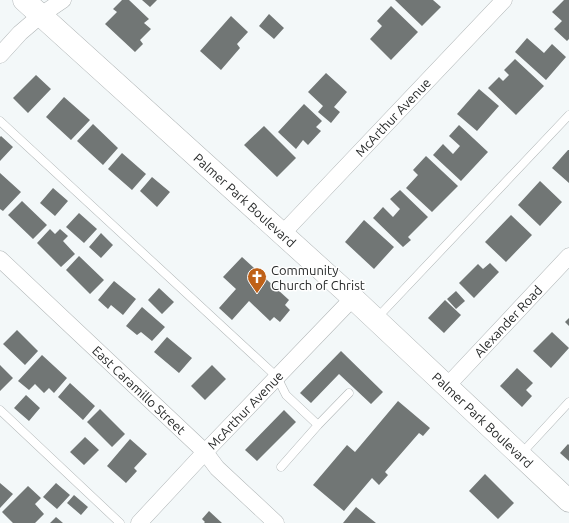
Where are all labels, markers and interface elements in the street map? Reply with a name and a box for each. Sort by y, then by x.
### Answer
street label: McArthur Avenue [352,75,433,159]
street label: Palmer Park Boulevard [191,150,299,250]
place label: Community Church of Christ [271,263,365,292]
church icon: Community Church of Christ [246,266,268,294]
street label: Alexander Road [471,283,545,360]
street label: East Caramillo Street [90,343,188,437]
street label: McArthur Avenue [205,368,286,452]
street label: Palmer Park Boulevard [430,370,536,470]

